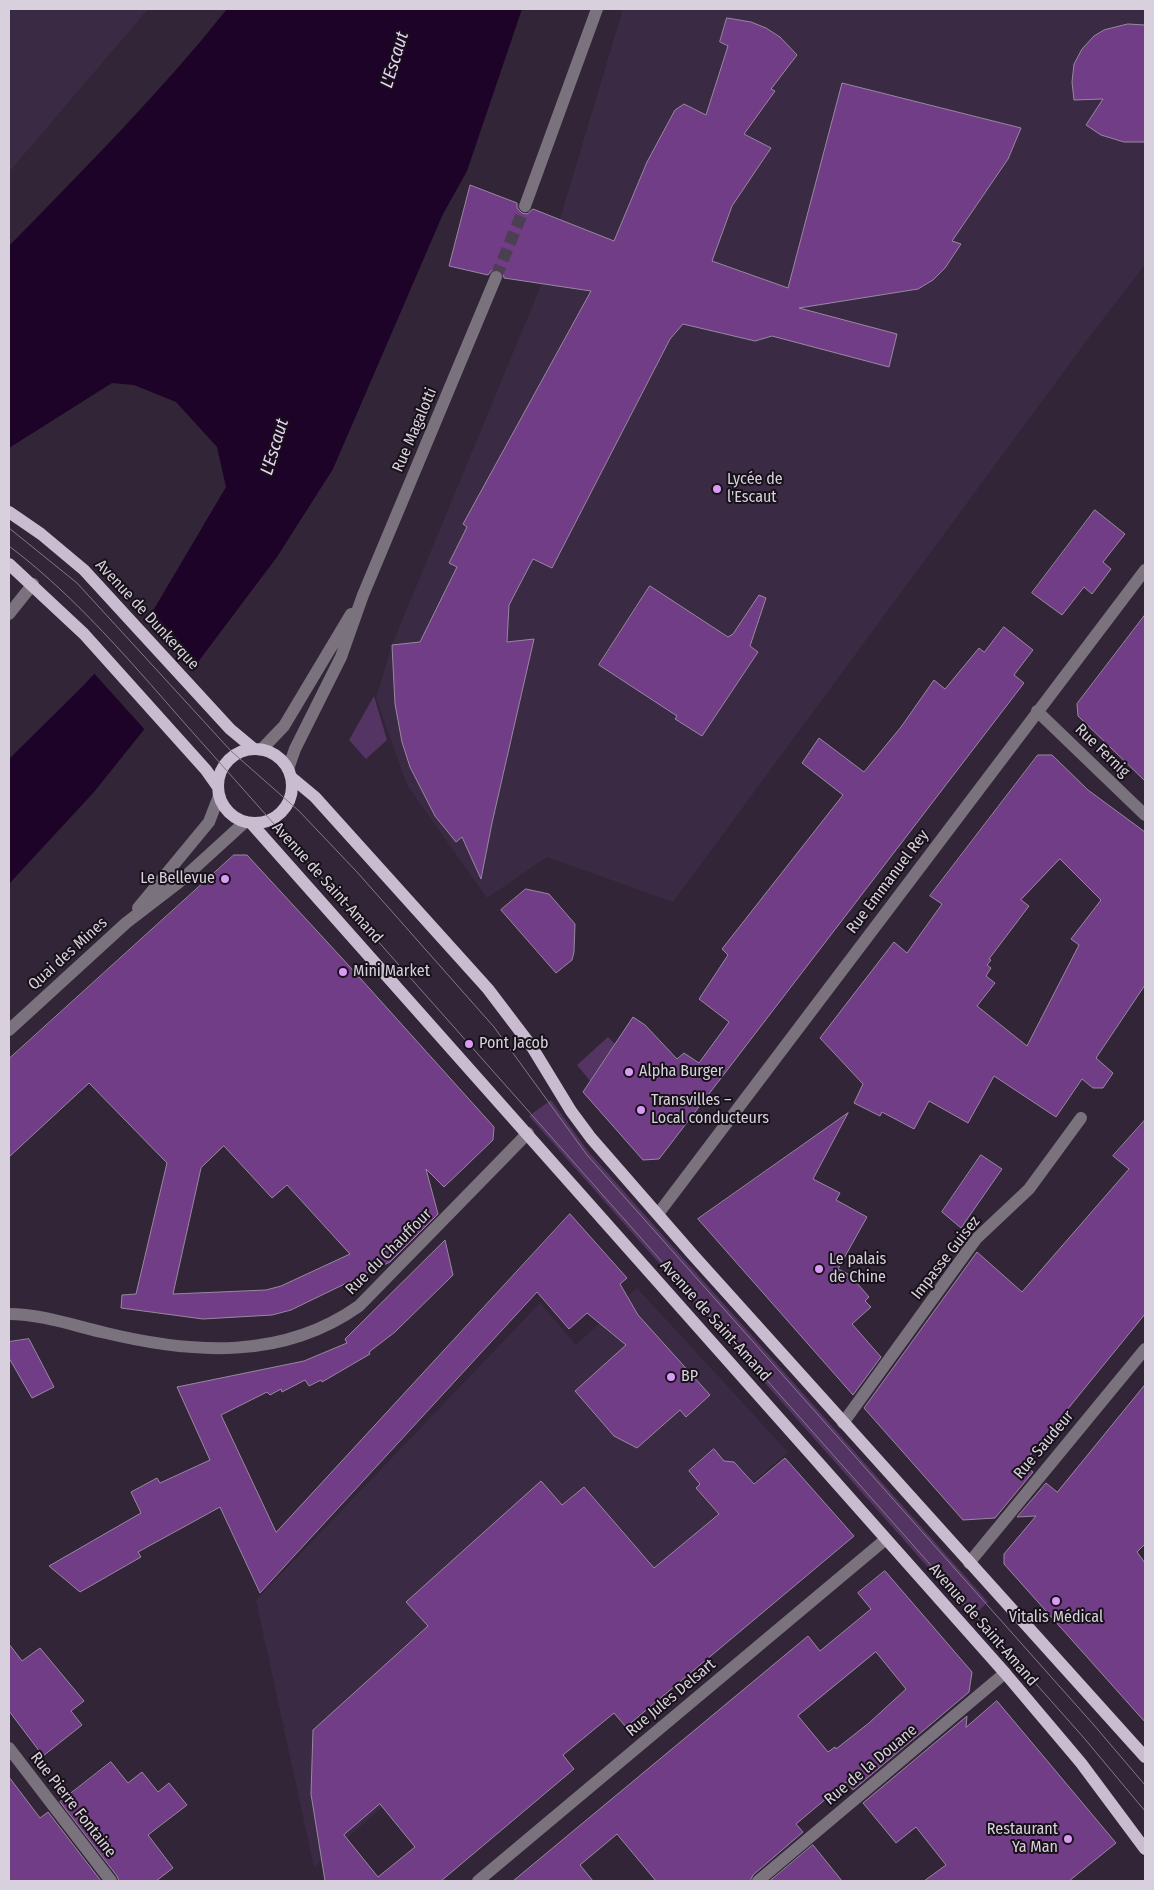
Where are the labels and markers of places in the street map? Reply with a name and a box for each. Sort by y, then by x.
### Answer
place label: Lycée de l'Escaut [727,470,783,508]
marker: Lycée de l'Escaut [711,483,723,495]
place label: Le Bellevue [140,869,215,889]
marker: Le Bellevue [219,873,231,885]
place label: Mini Market [353,962,430,982]
marker: Mini Market [337,966,349,978]
place label: Pont Jacob [479,1034,548,1054]
marker: Pont Jacob [463,1038,475,1050]
place label: Alpha Burger [639,1062,723,1082]
marker: Alpha Burger [623,1066,635,1078]
place label: Transvilles – Local conducteurs [651,1091,769,1129]
marker: Transvilles – Local conducteurs [635,1104,647,1116]
place label: Le palais de Chine [829,1250,886,1288]
marker: Le palais de Chine [813,1263,825,1275]
place label: BP [681,1367,698,1387]
marker: BP [665,1371,677,1383]
marker: Vitalis Médical [1050,1595,1062,1607]
place label: Vitalis Médical [1009,1608,1103,1628]
place label: Restaurant Ya Man [987,1820,1058,1858]
marker: Restaurant Ya Man [1062,1833,1074,1845]

